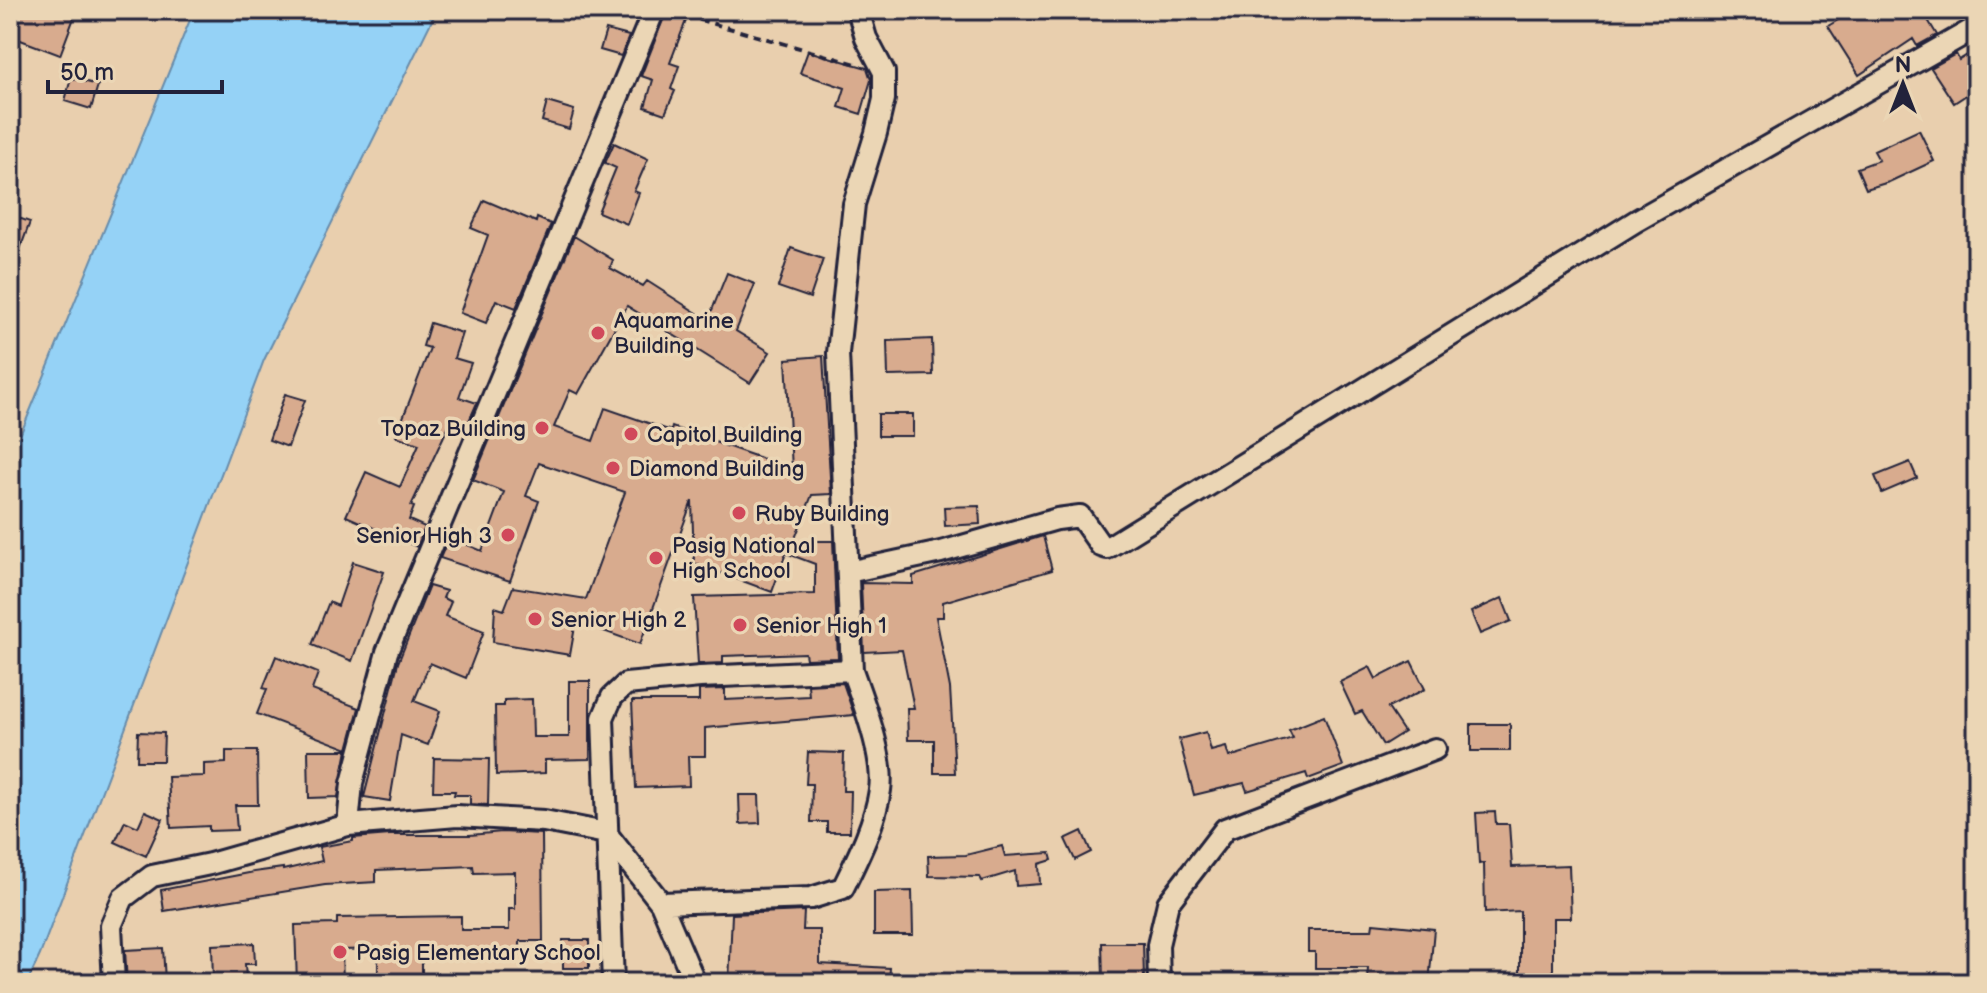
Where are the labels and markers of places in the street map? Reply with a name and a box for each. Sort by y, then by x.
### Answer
place label: Aquamarine Building [614,308,734,360]
marker: Aquamarine Building [589,324,607,342]
place label: Topaz Building [381,416,526,443]
marker: Topaz Building [533,419,551,437]
place label: Capitol Building [647,422,803,449]
marker: Capitol Building [622,425,640,443]
place label: Diamond Building [629,456,804,483]
marker: Diamond Building [604,459,622,477]
place label: Ruby Building [755,501,890,528]
marker: Ruby Building [730,504,748,522]
place label: Senior High 3 [356,523,492,550]
marker: Senior High 3 [499,526,517,544]
place label: Pasig National High School [672,533,815,585]
marker: Pasig National High School [647,549,665,567]
place label: Senior High 2 [551,607,686,634]
marker: Senior High 2 [526,610,544,628]
place label: Senior High 1 [756,613,887,640]
marker: Senior High 1 [731,616,749,634]
place label: Pasig Elementary School [356,940,601,967]
marker: Pasig Elementary School [331,943,349,961]

